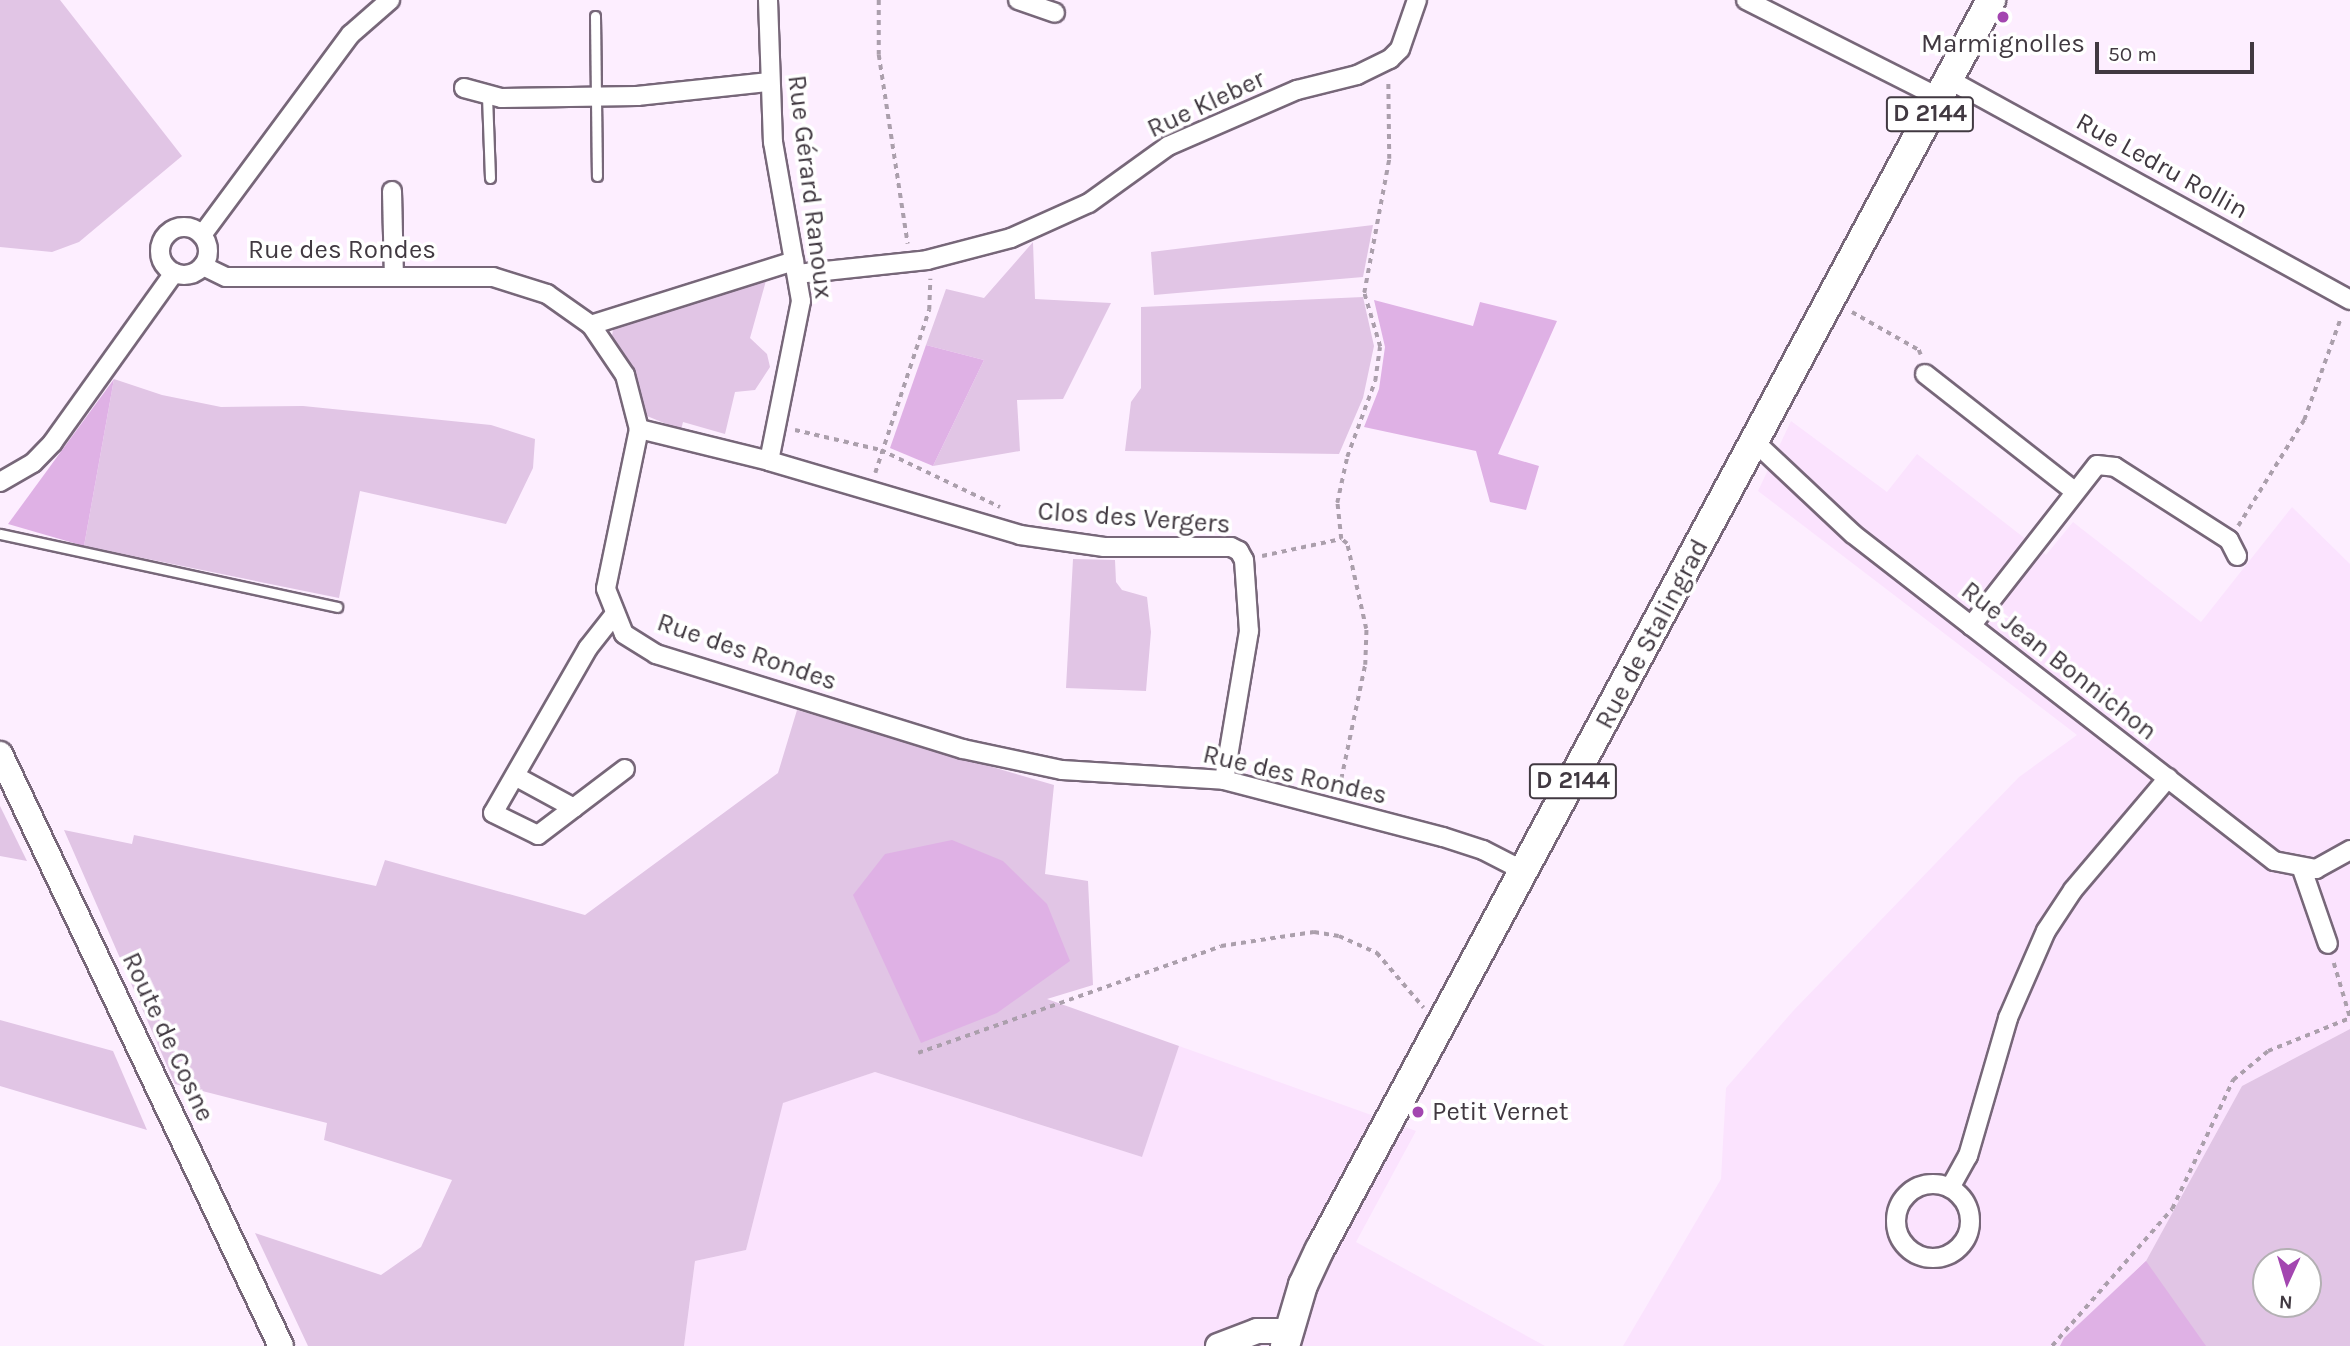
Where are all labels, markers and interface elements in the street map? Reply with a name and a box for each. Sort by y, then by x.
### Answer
marker: Marmignolles [1995,9,2011,25]
place label: Marmignolles [1921,28,2085,60]
scale bar [2098,28,2257,72]
text: 50 m [2108,42,2157,66]
street label: Rue Kleber [1142,63,1270,145]
street label: Rue Gérard Ranoux [781,73,839,301]
road number: D 2144 [1884,93,1976,134]
street label: Rue Ledru Rollin [2071,106,2253,226]
street label: Rue des Rondes [248,234,436,266]
street label: Clos des Vergers [1037,496,1231,540]
street label: Rue de Stalingrad [1589,534,1715,734]
street label: Rue Jean Bonnichon [1955,575,2163,747]
street label: Rue des Rondes [653,607,841,697]
street label: Rue des Rondes [1200,739,1390,811]
road number: D 2144 [1528,760,1618,802]
street label: Route de Cosne [115,947,221,1127]
place label: Petit Vernet [1432,1096,1569,1128]
marker: Petit Vernet [1410,1104,1426,1120]
north arrow [2252,1248,2322,1318]
text: N [2278,1291,2293,1313]

